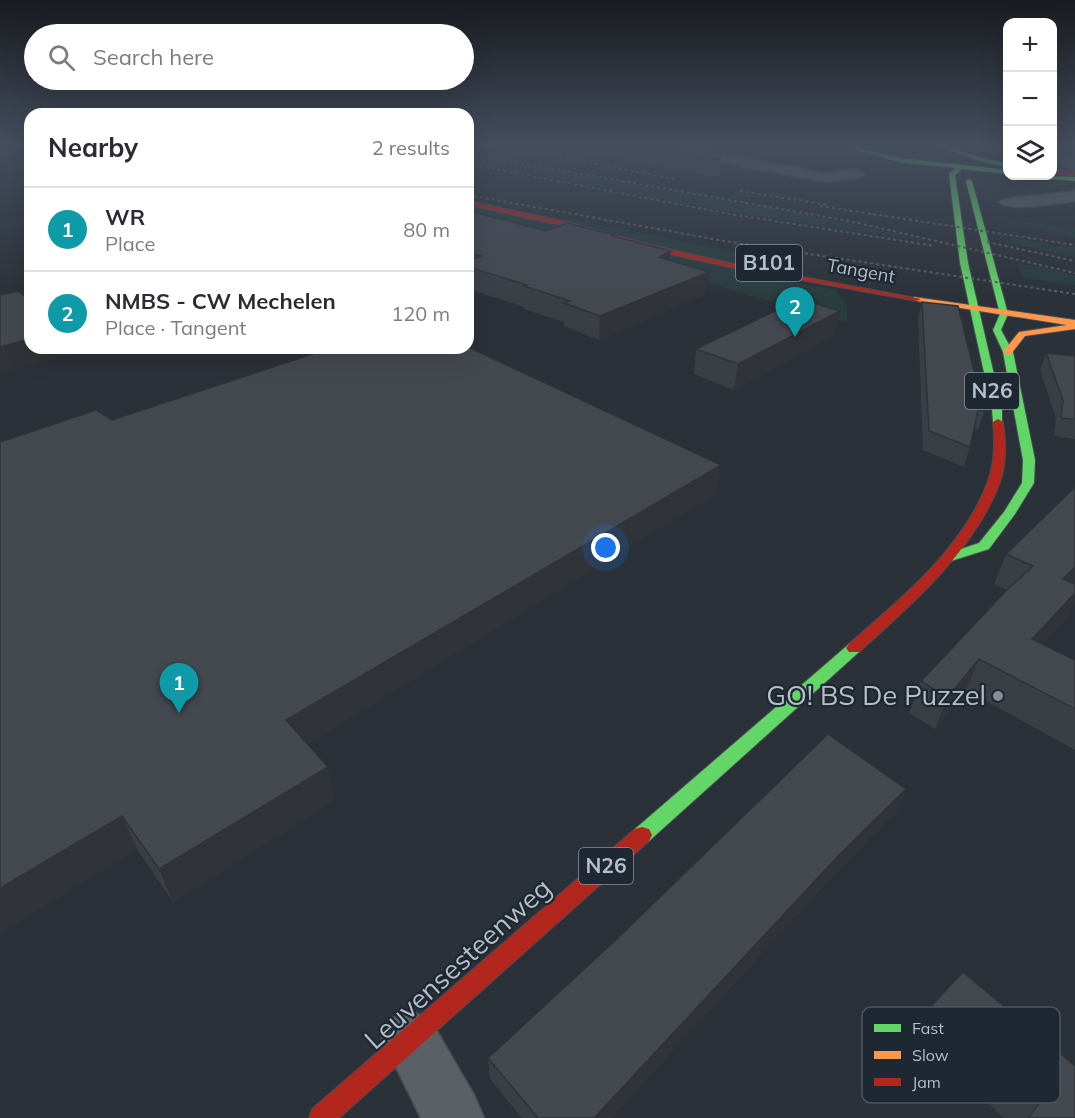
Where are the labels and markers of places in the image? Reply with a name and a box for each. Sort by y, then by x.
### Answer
pin: 2 [776,288,814,337]
pin: 1 [160,664,198,713]
place label: GO! BS De Puzzel [766,678,986,712]
marker: GO! BS De Puzzel [991,689,1005,703]

